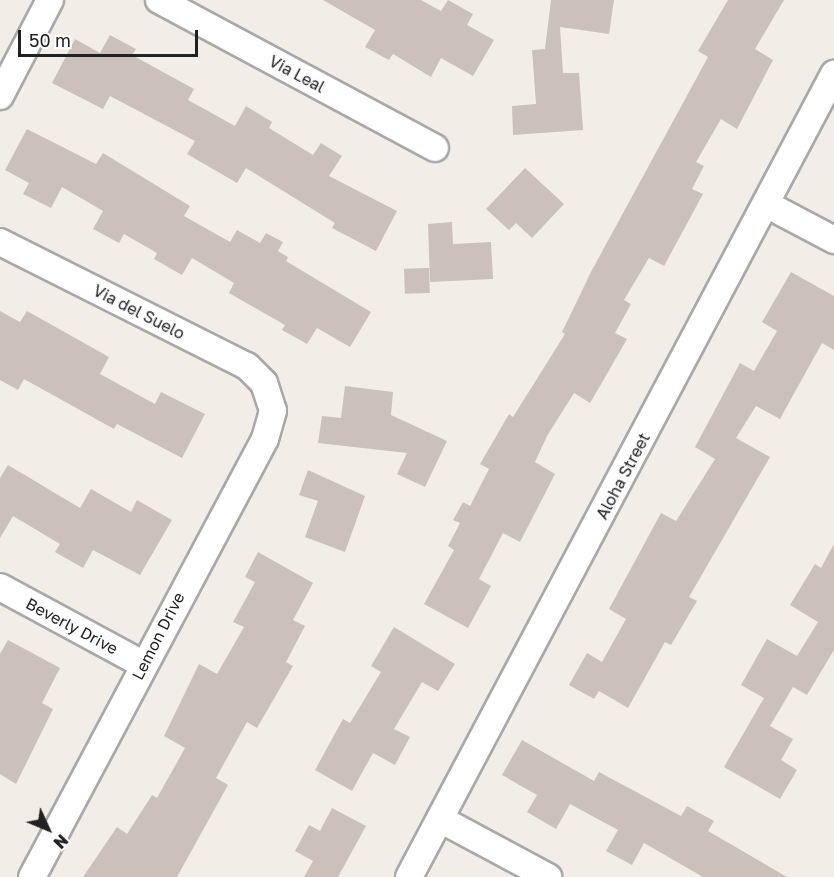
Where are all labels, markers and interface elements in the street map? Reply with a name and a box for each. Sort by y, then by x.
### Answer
scale bar [21,18,201,56]
text: 50 m [29,29,71,51]
street label: Via Leal [266,51,328,97]
street label: Via del Suelo [90,281,188,343]
street label: Aloha Street [592,429,654,523]
street label: Lemon Drive [128,589,188,683]
street label: Beverly Drive [23,594,121,658]
north arrow [18,799,78,859]
text: N [50,830,72,853]

